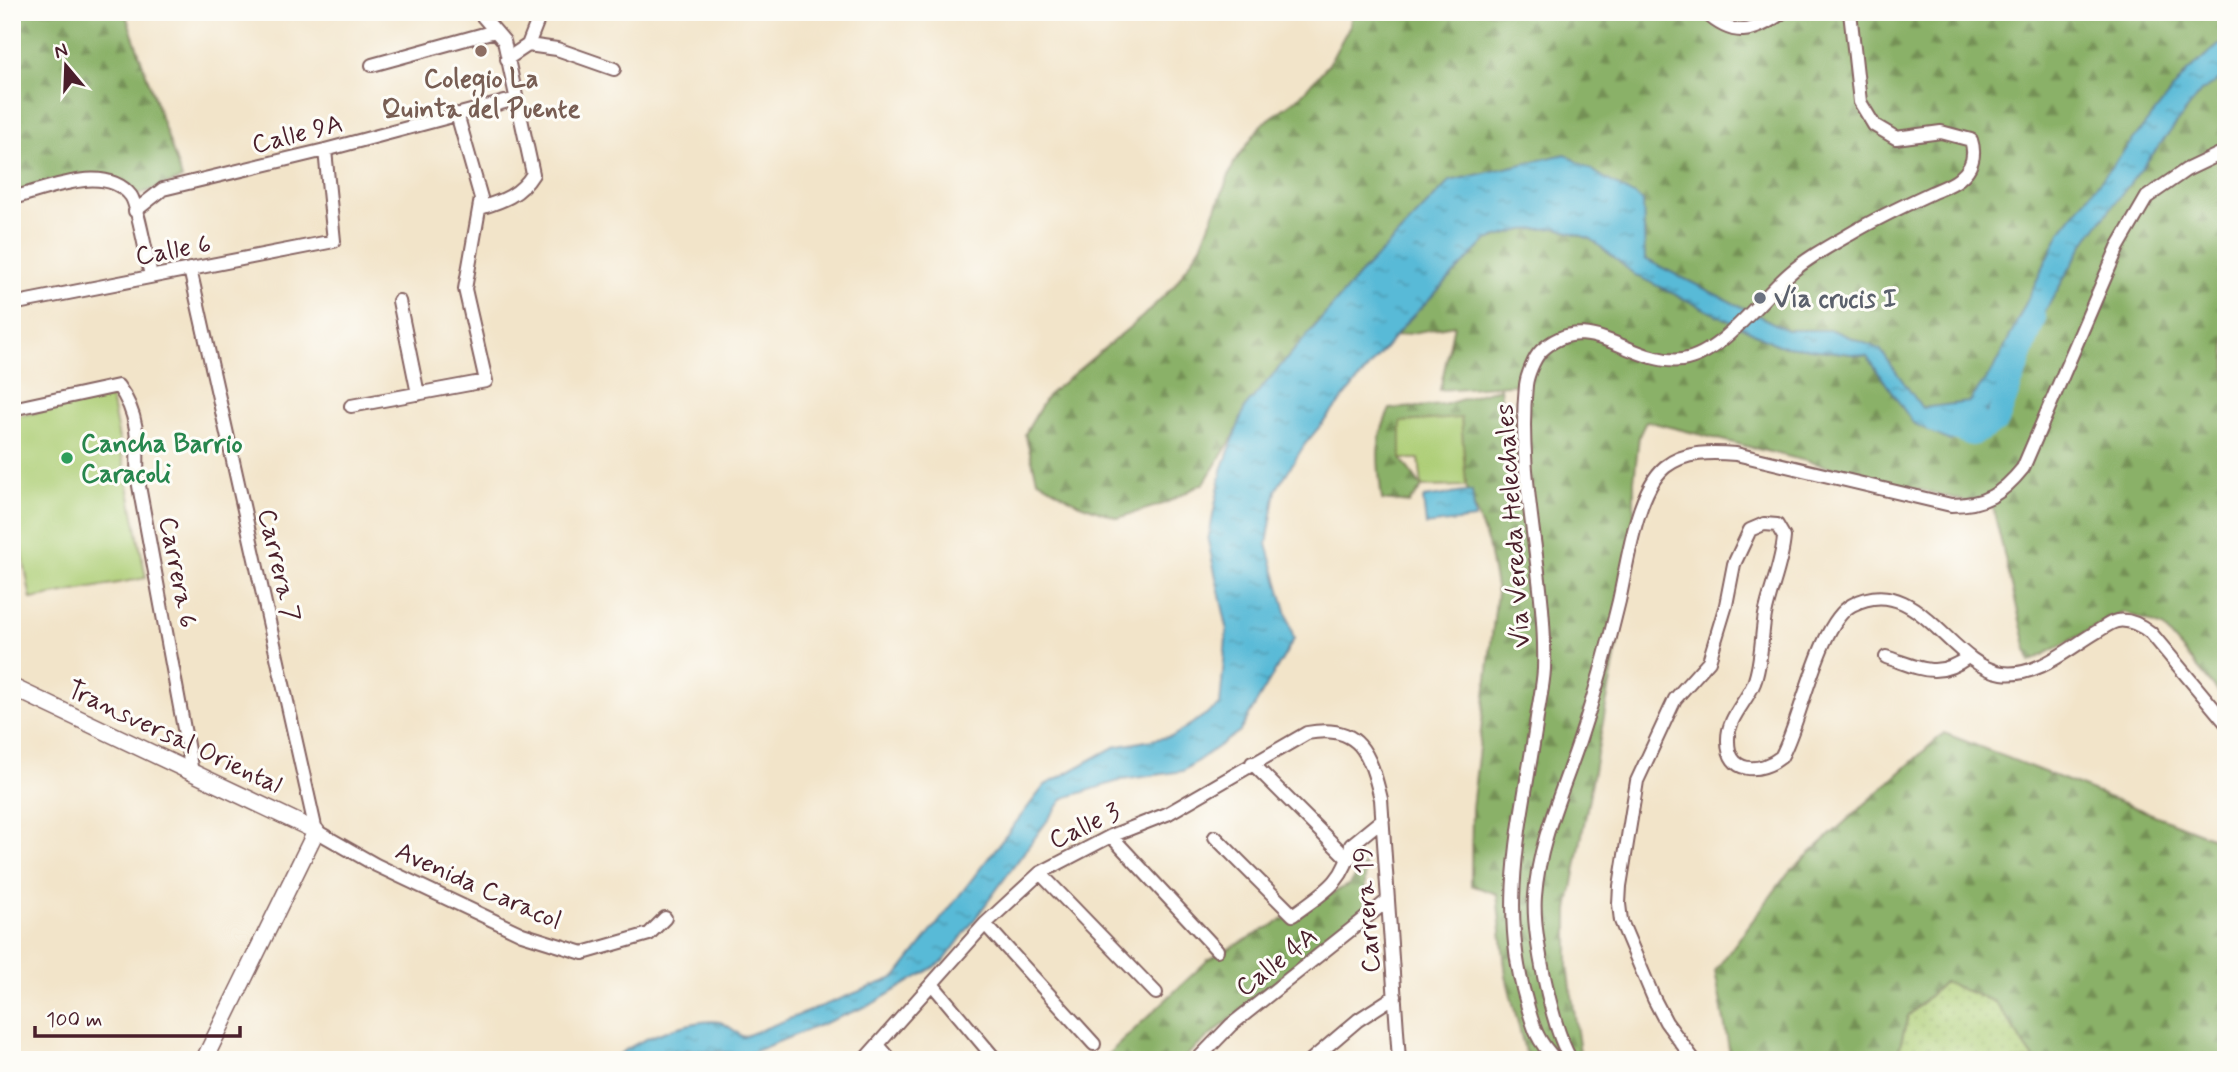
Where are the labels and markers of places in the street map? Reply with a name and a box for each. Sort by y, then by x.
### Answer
marker: Colegio La Quinta del Puente [473,43,489,59]
place label: Colegio La Quinta del Puente [382,63,580,127]
place label: Vía crucis I [1774,283,1897,317]
marker: Vía crucis I [1752,290,1768,306]
place label: Cancha Barrio Caracoli [81,428,243,492]
marker: Cancha Barrio Caracoli [59,450,75,466]

